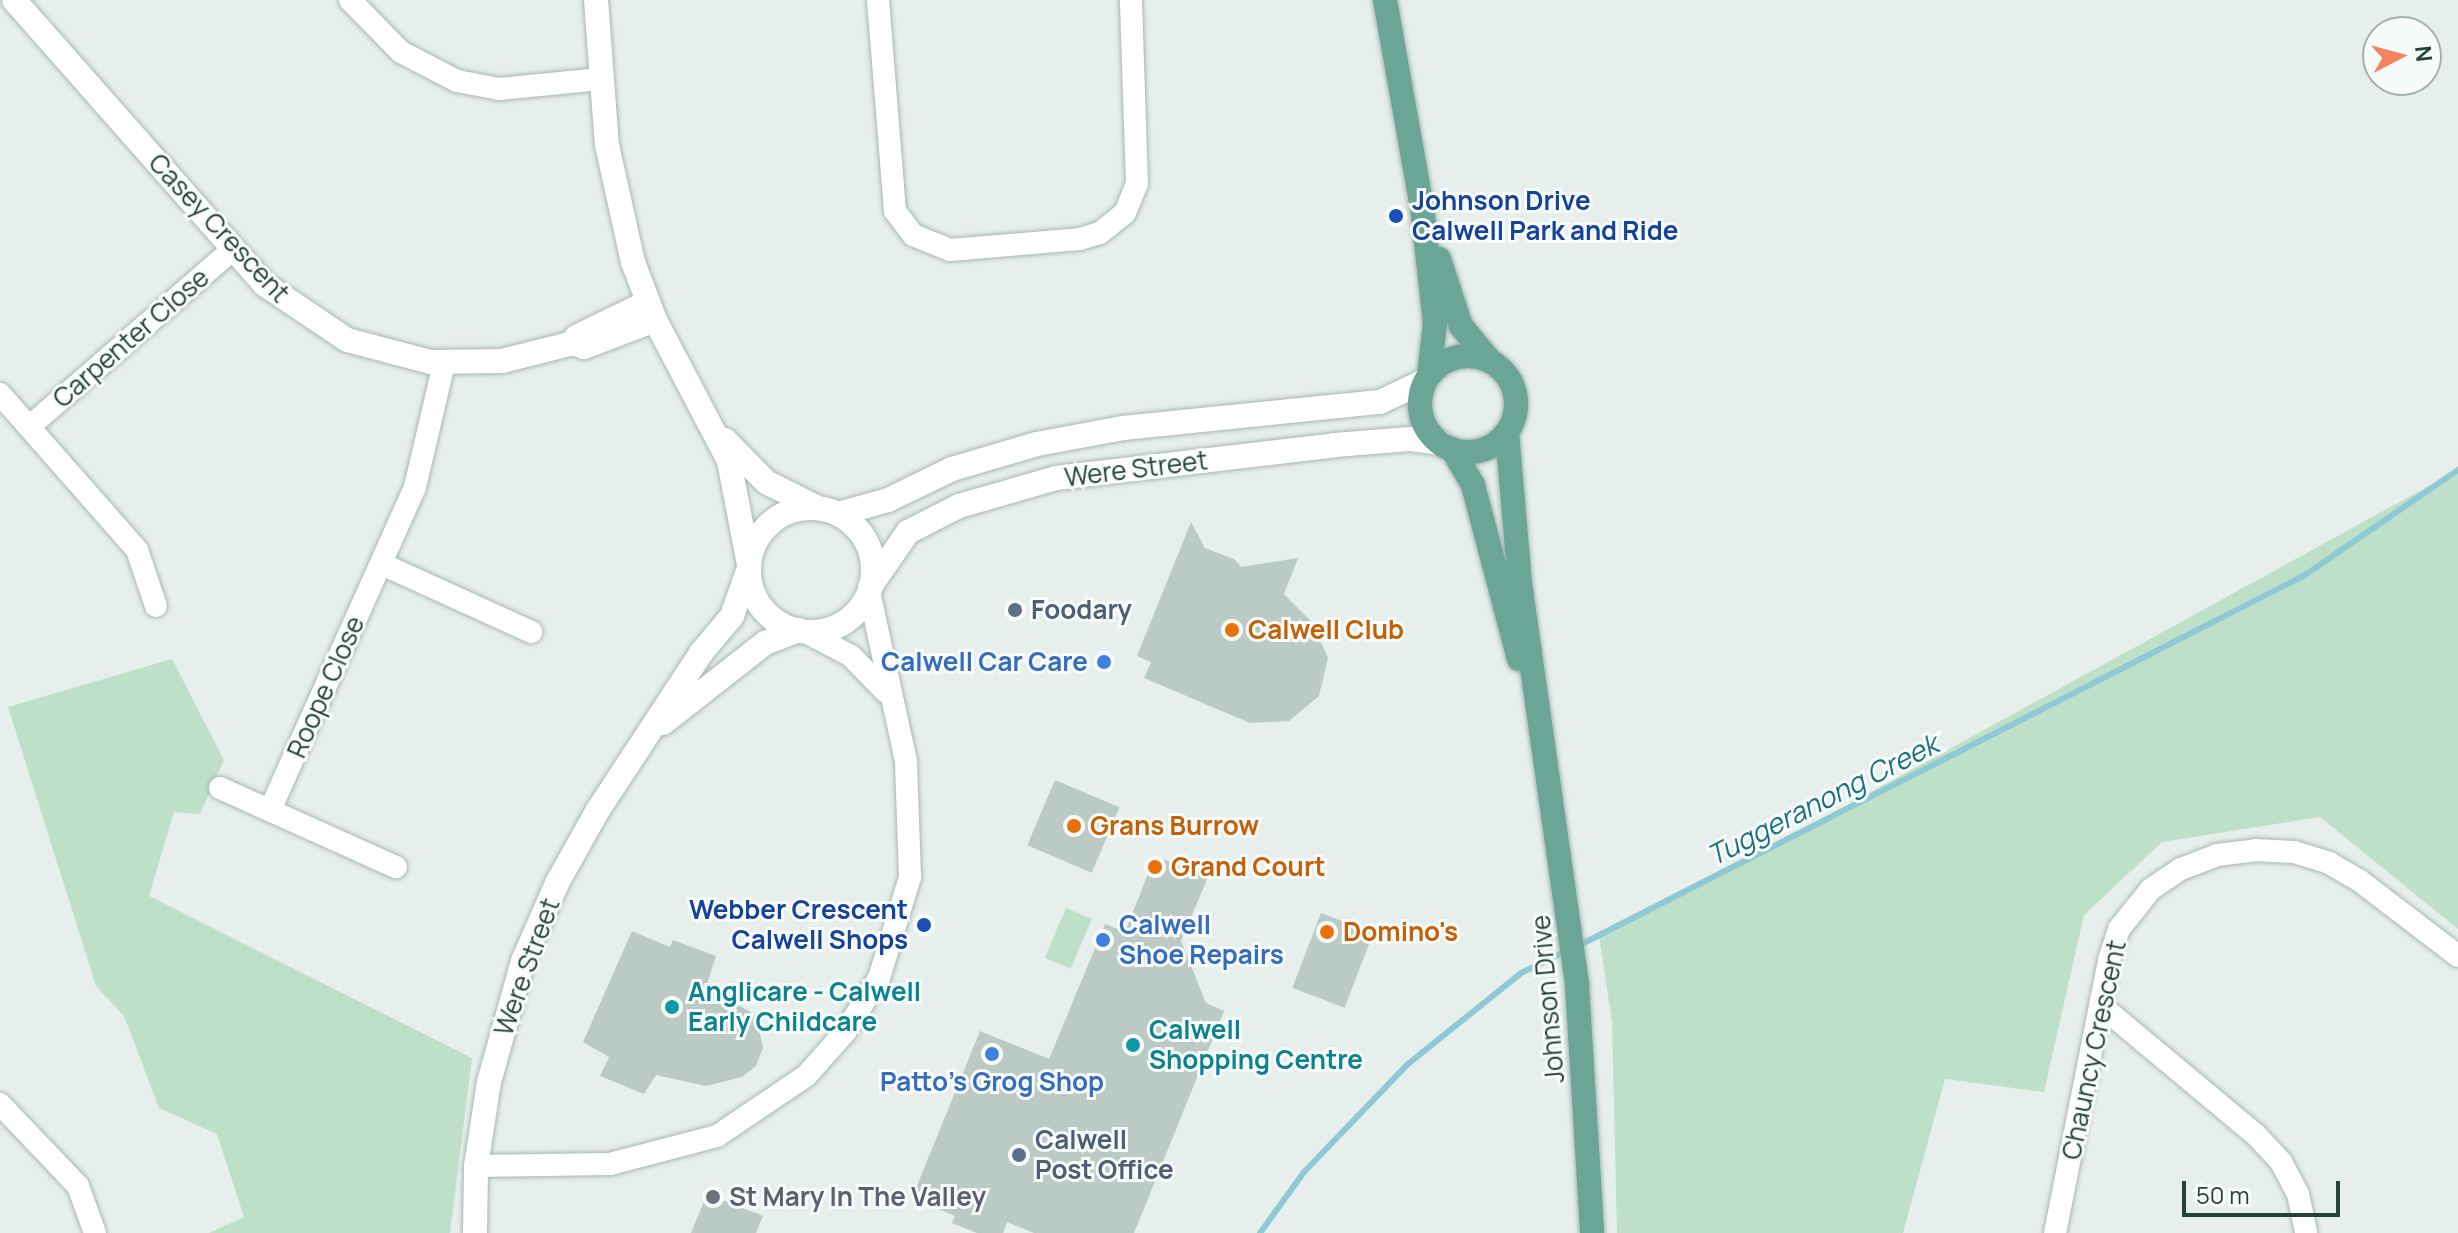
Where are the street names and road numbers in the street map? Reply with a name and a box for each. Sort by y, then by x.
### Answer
street label: Casey Crescent [142,147,296,309]
street label: Carpenter Close [47,262,215,414]
street label: Were Street [1063,445,1209,493]
street label: Roope Close [281,611,371,763]
street label: Were Street [488,894,566,1040]
street label: Johnson Drive [1525,914,1571,1084]
street label: Chauncy Crescent [2056,938,2132,1162]

